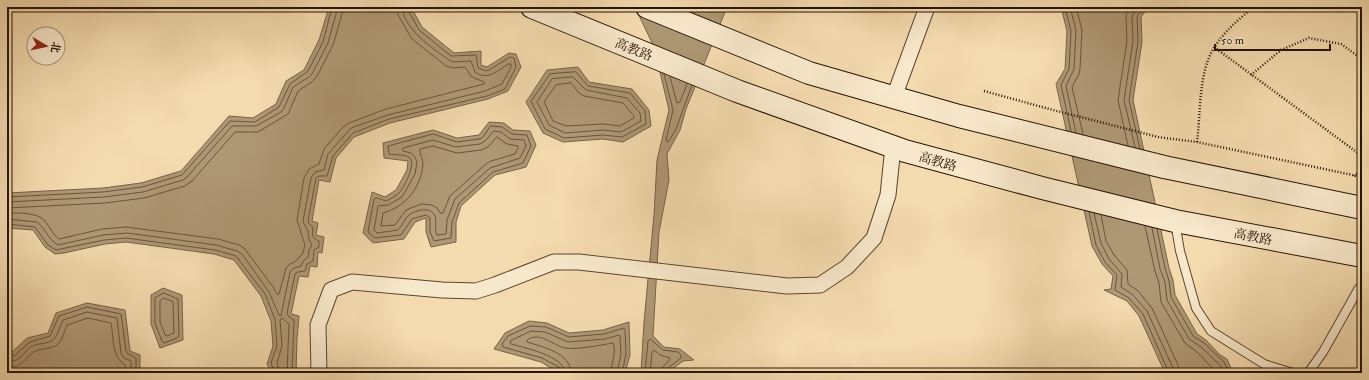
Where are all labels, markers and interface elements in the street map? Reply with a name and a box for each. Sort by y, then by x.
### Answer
north arrow [26,26,66,66]
scale bar [1215,26,1330,52]
text: 50 m [1221,33,1245,48]
street label: 高教路 [613,35,655,65]
text: 北 [48,41,63,54]
street label: 高教路 [917,149,959,175]
street label: 高教路 [1232,225,1273,249]

